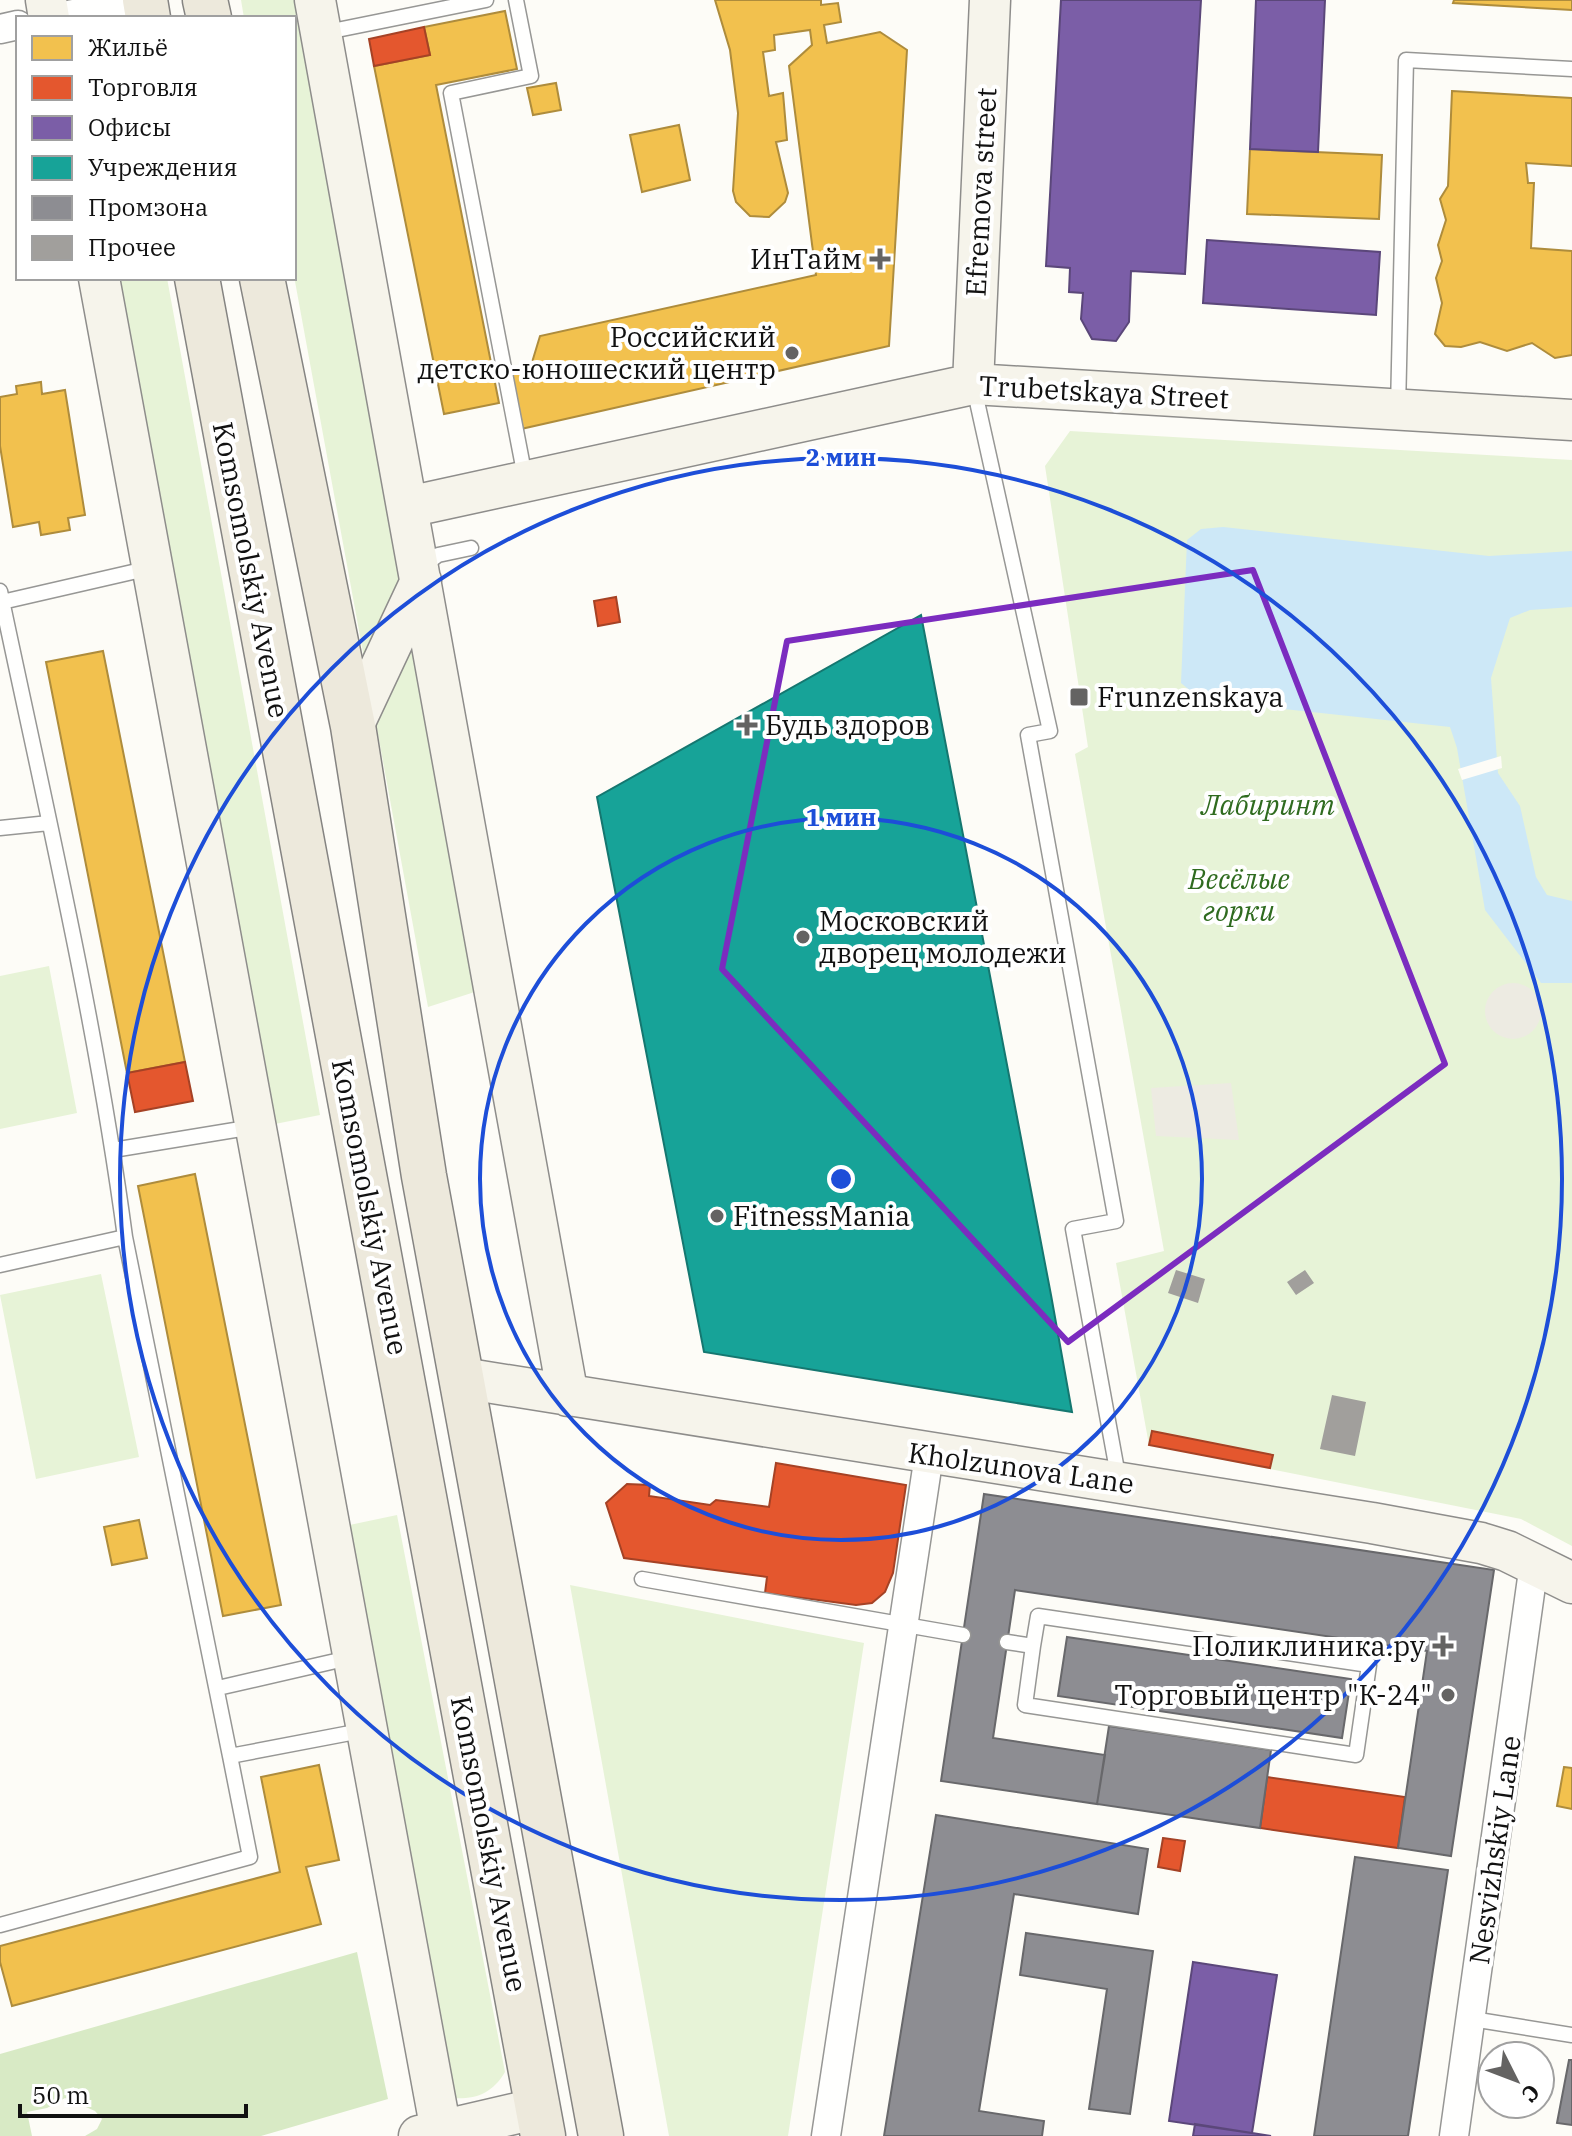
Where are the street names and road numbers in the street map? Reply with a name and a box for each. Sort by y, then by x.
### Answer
street label: Efremova street [957,86,1004,297]
street label: Trubetskaya Street [978,366,1230,417]
street label: Komsomolskiy Avenue [205,419,298,721]
street label: Komsomolskiy Avenue [324,1056,417,1358]
street label: Kholzunova Lane [906,1433,1136,1502]
street label: Komsomolskiy Avenue [443,1693,536,1995]
street label: Nesvizhskiy Lane [1460,1733,1529,1967]

